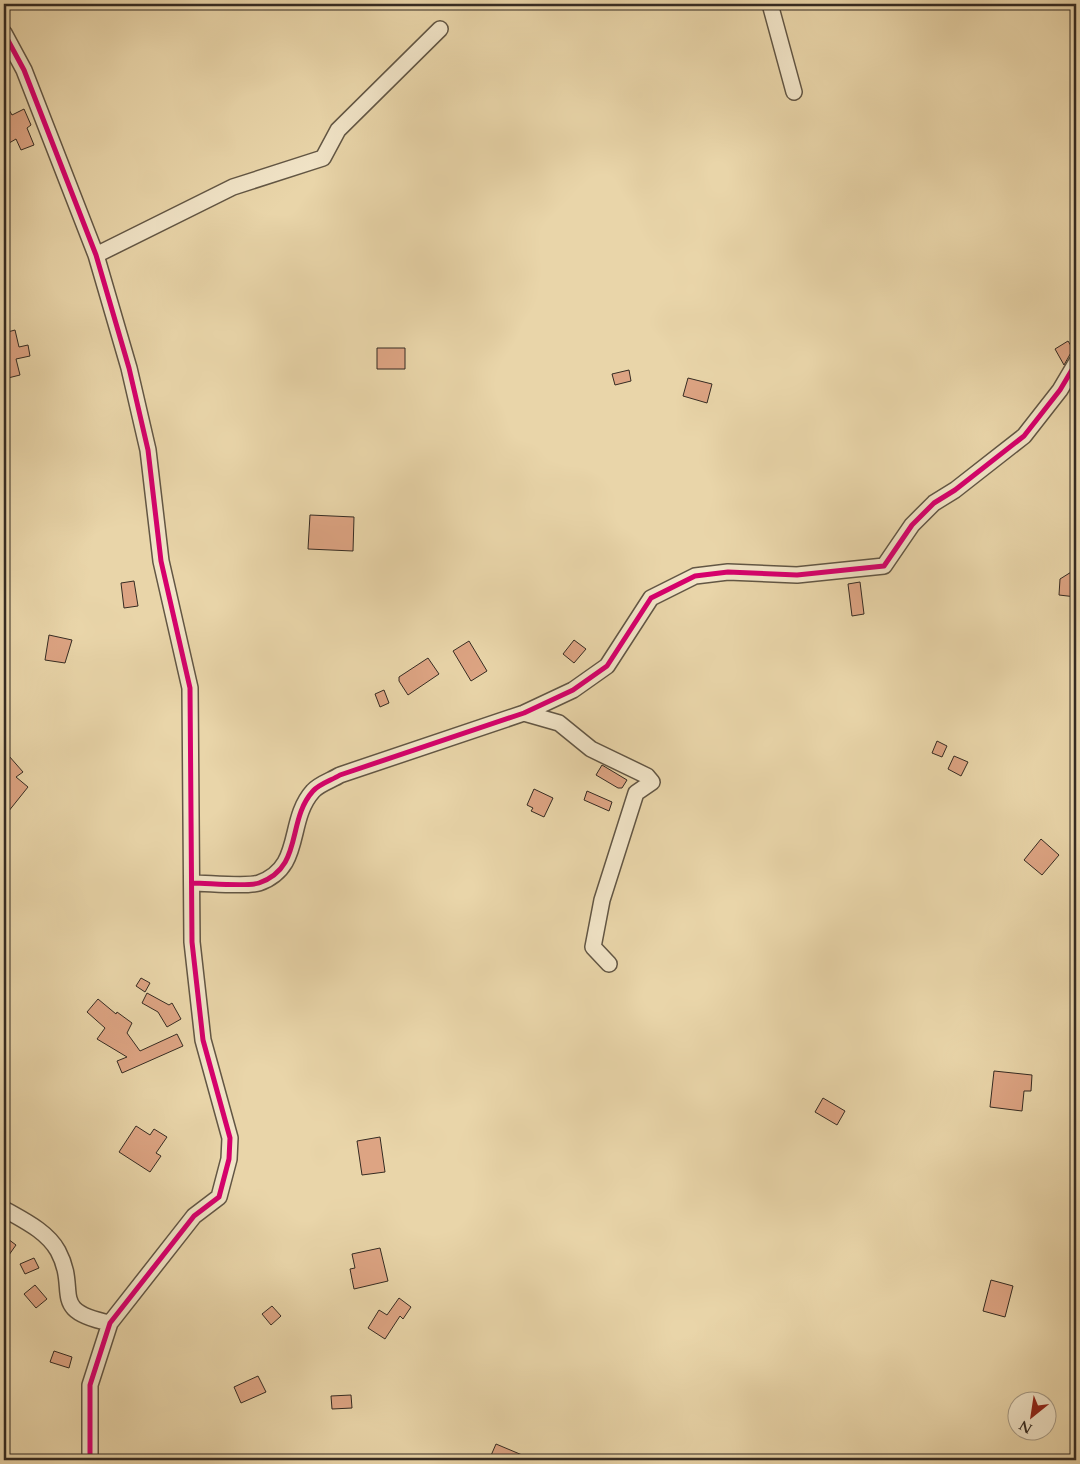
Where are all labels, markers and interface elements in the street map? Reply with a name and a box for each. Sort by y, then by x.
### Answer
north arrow [1008,1392,1058,1442]
text: N [1016,1416,1036,1438]

